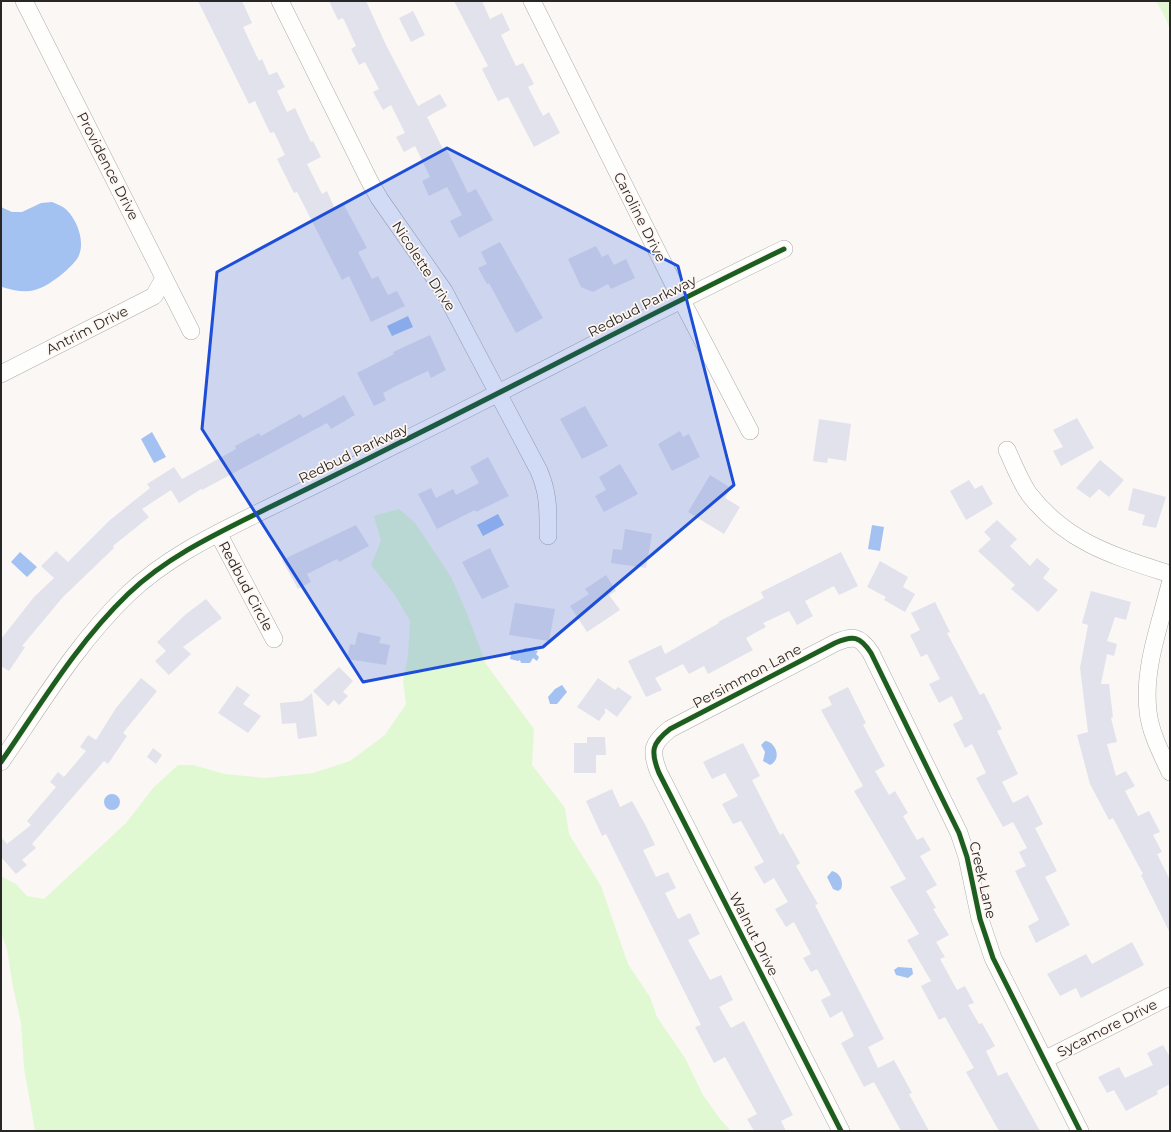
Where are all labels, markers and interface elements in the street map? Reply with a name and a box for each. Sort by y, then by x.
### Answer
street label: Providence Drive [73,109,143,223]
street label: Caroline Drive [610,169,670,265]
street label: Nicolette Drive [388,218,460,314]
street label: Redbud Parkway [585,271,700,341]
street label: Antrim Drive [43,302,131,358]
street label: Redbud Parkway [295,419,411,487]
street label: Redbud Circle [215,538,277,634]
street label: Persimmon Lane [690,640,804,712]
street label: Creek Lane [965,840,1001,920]
street label: Walnut Drive [725,889,783,979]
street label: Sycamore Drive [1054,995,1160,1061]

